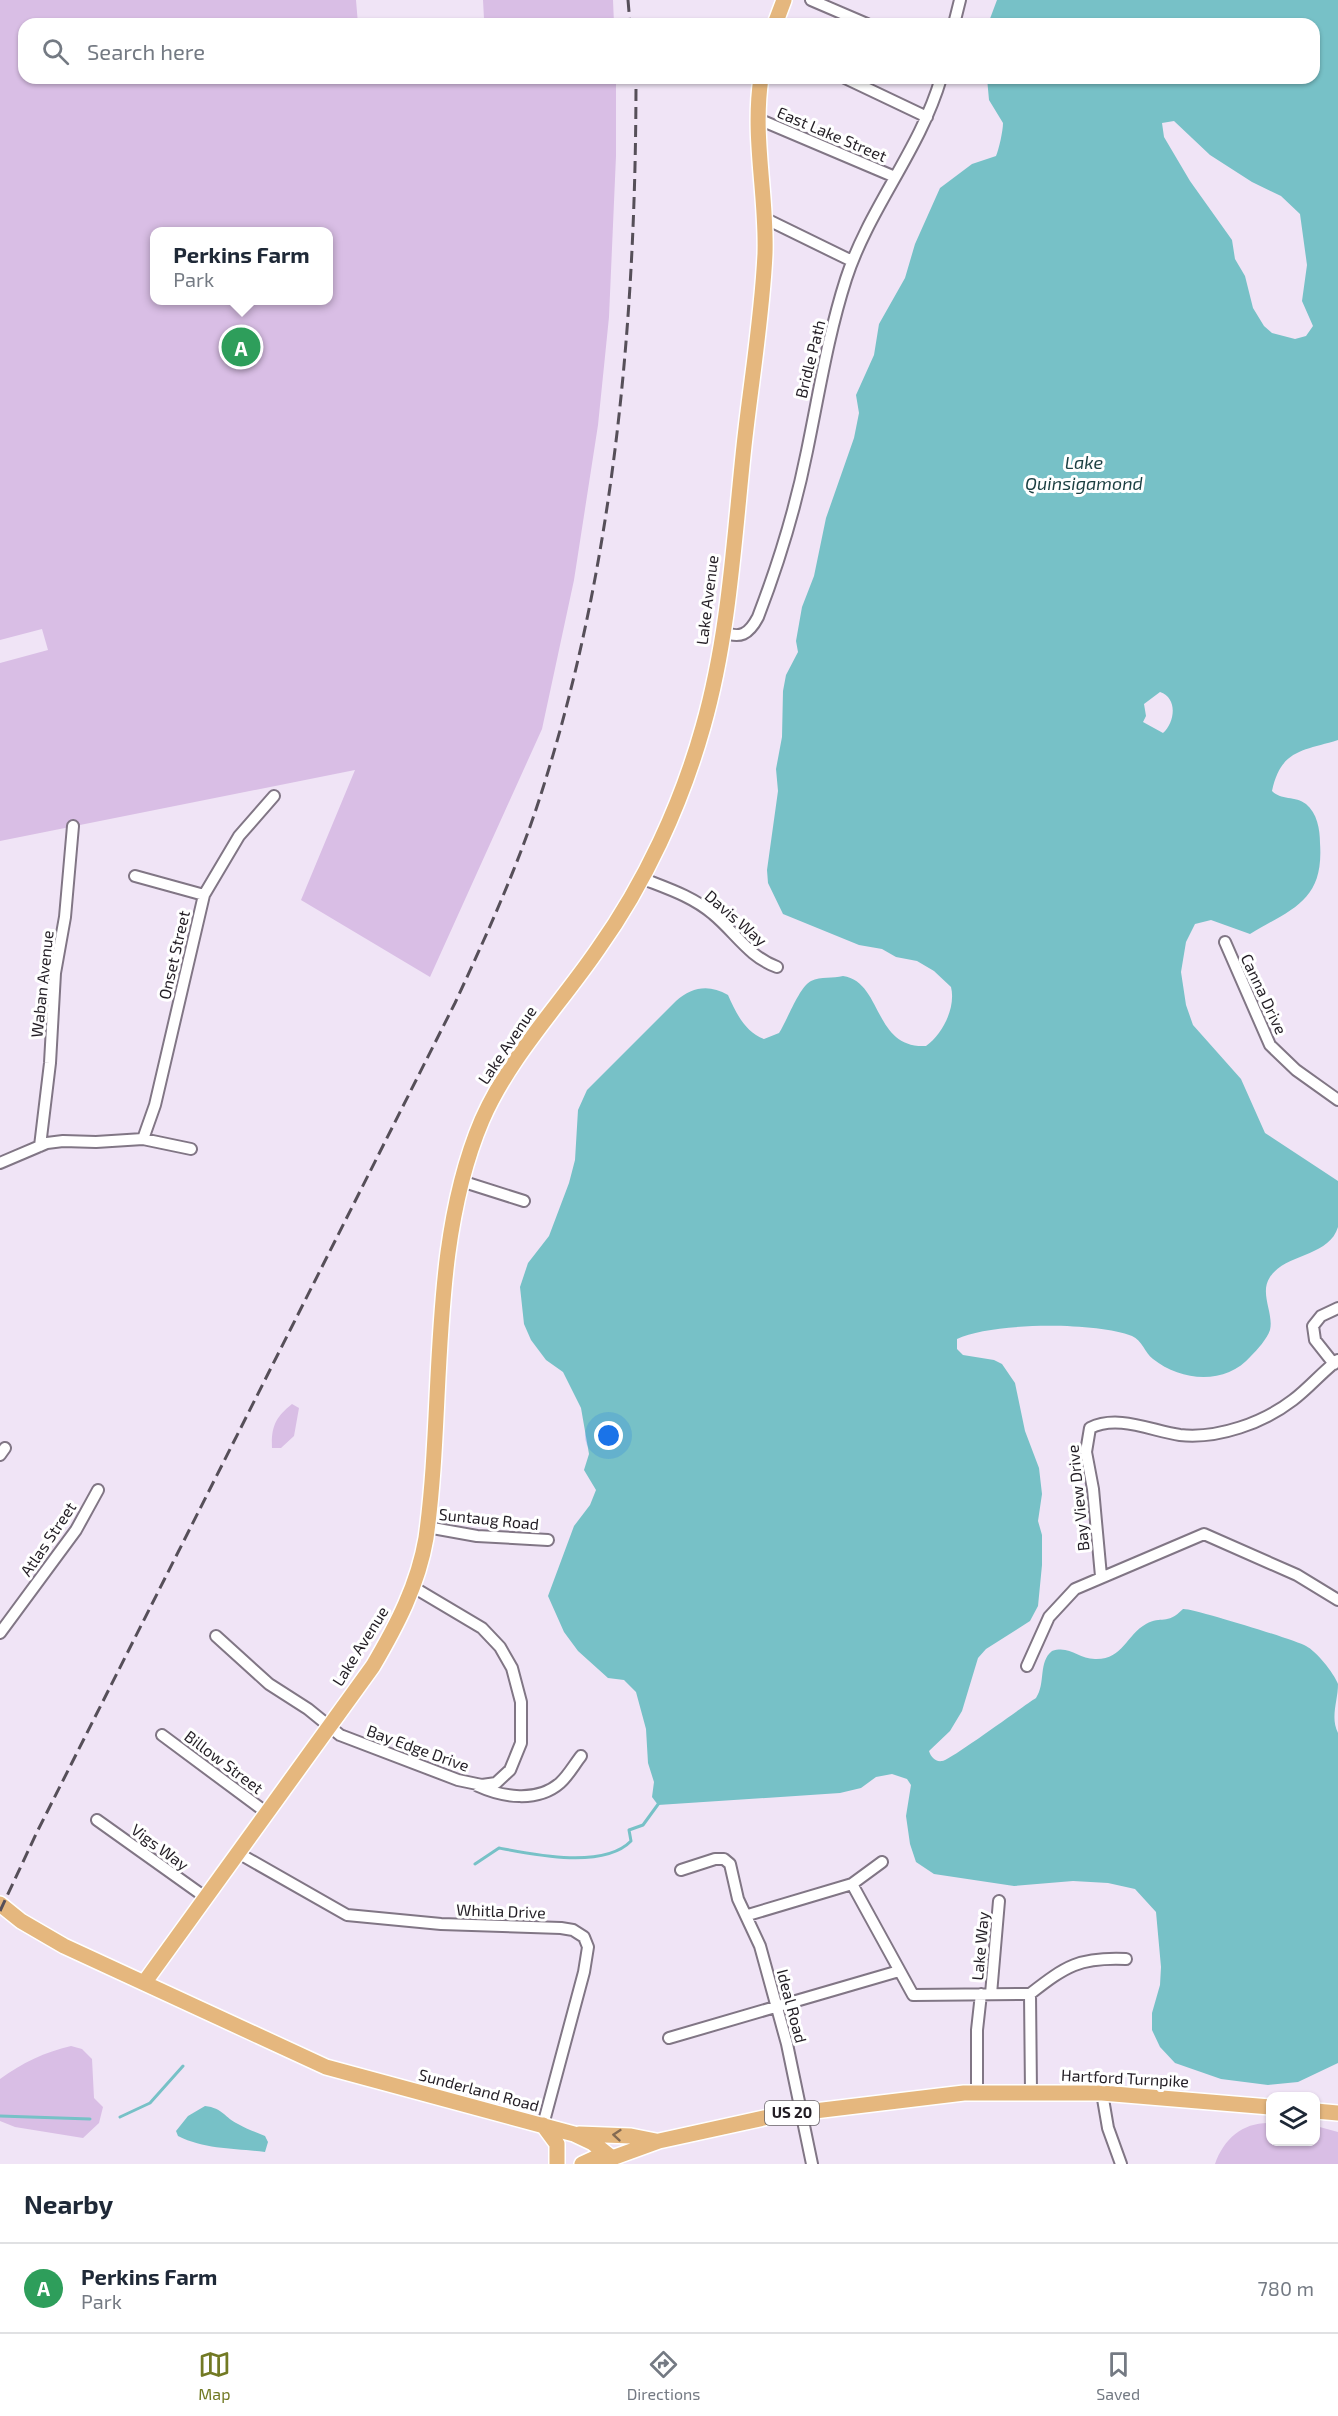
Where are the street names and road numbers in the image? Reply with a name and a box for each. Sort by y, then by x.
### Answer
street label: East Lake Street [775,102,890,165]
street label: Bridle Path [791,318,828,400]
street label: Lake Avenue [692,554,721,646]
street label: Davis Way [702,886,771,950]
street label: Onset Street [154,908,193,1001]
street label: Waban Avenue [26,929,57,1039]
street label: Canna Drive [1237,950,1291,1037]
street label: Lake Avenue [473,1002,540,1087]
street label: Bay View Drive [1062,1444,1093,1552]
street label: Atlas Street [16,1498,79,1580]
street label: Suntaug Road [438,1504,540,1533]
street label: Lake Avenue [328,1602,392,1689]
street label: Bay Edge Drive [364,1720,472,1775]
street label: Billow Street [181,1726,267,1797]
street label: Vigs Way [128,1819,193,1874]
street label: Whitla Drive [456,1899,546,1922]
street label: Lake Way [967,1910,992,1981]
street label: Ideal Road [774,1967,811,2045]
street label: Sunderland Road [417,2064,541,2115]
street label: Hartford Turnpike [1061,2065,1189,2090]
road number: US 20 [765,2101,819,2125]

